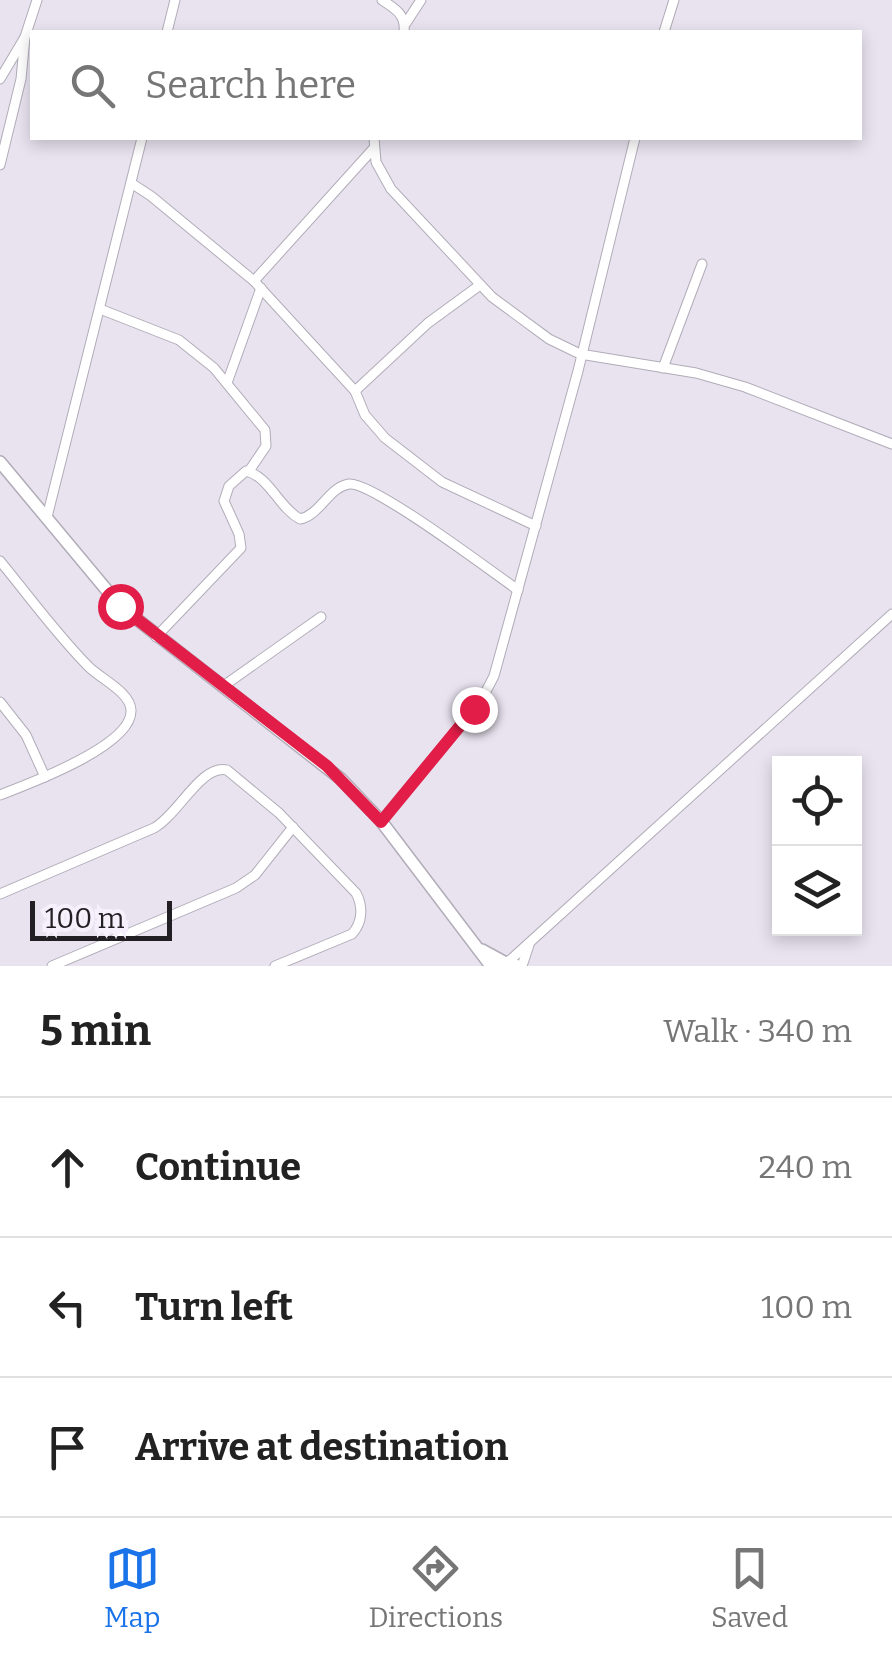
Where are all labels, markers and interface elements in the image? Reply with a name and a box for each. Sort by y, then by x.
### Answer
search box [30,30,862,140]
icon: search [65,58,120,113]
text: Search here [145,62,356,108]
route start [98,584,144,630]
route end [452,687,498,733]
map controls [772,756,862,936]
button: locate [772,756,862,846]
button: layers [772,846,862,936]
scale bar [30,896,172,940]
text: 100 m [45,902,125,935]
text: 5 min [40,1006,151,1056]
text: Walk · 340 m [663,1012,852,1050]
icon: ahead [40,1140,95,1195]
text: Continue [135,1144,301,1190]
text: 240 m [758,1148,852,1186]
icon: left [40,1280,95,1335]
text: Turn left [135,1284,293,1330]
text: 100 m [761,1288,852,1326]
icon: arrive [40,1420,95,1475]
text: Arrive at destination [135,1424,508,1470]
tab: Map [104,1541,160,1634]
tab: Directions [368,1541,503,1634]
tab: Saved [711,1541,788,1634]

